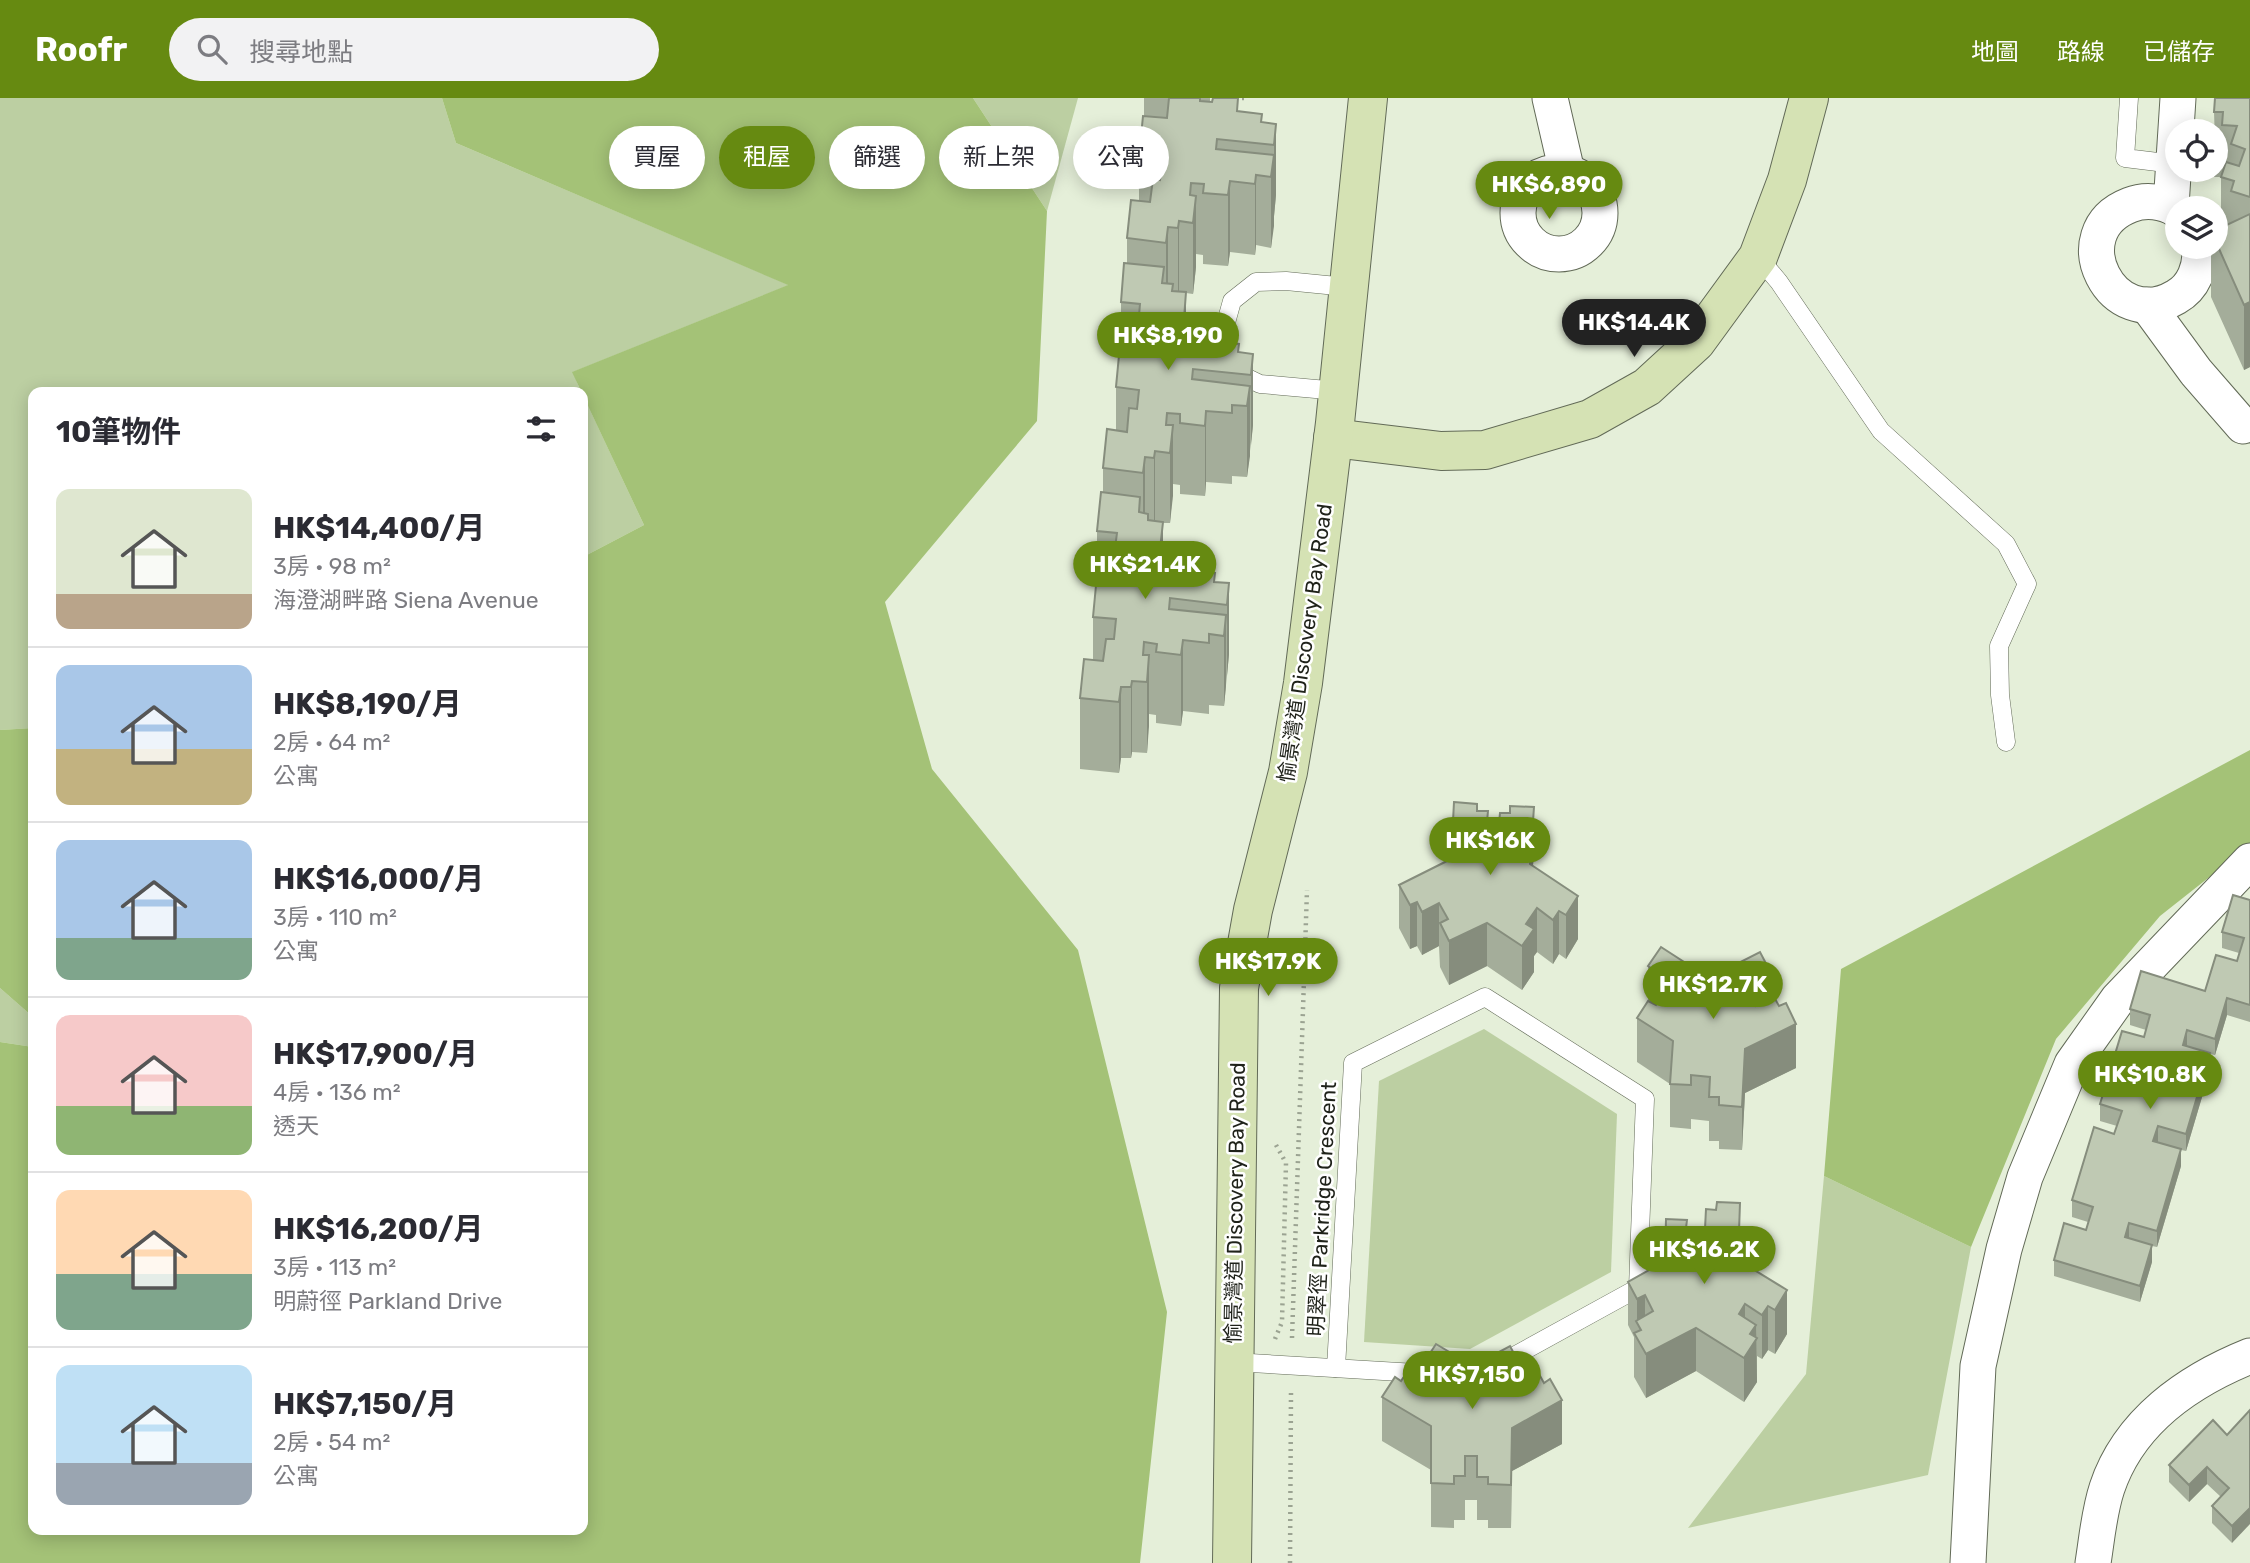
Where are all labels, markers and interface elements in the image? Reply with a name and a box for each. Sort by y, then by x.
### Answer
search box [169,18,659,81]
text: Roofr [35,30,127,69]
icon: search [193,30,231,68]
text: 搜尋地點 [249,37,353,68]
text: 地圖 [1971,38,2019,66]
text: 路線 [2057,38,2105,66]
text: 已儲存 [2143,38,2215,66]
map controls [2165,119,2228,259]
button: locate [2165,119,2228,182]
chip: 買屋 [609,126,705,189]
chip: 租屋 [719,126,815,189]
chip: 篩選 [829,126,925,189]
chip: 新上架 [939,126,1059,189]
chip: 公寓 [1073,126,1169,189]
pin: HK$6,890 [1477,162,1621,221]
text: HK$6,890 [1492,170,1606,198]
button: layers [2165,196,2228,259]
pin: HK$14.4K [1562,300,1706,359]
text: HK$14.4K [1578,308,1690,336]
pin: HK$8,190 [1096,313,1240,372]
text: HK$8,190 [1113,321,1223,349]
icon: filters [522,410,560,448]
text: 10筆物件 [56,414,181,450]
street label: 愉景灣道 Discovery Bay Road [1273,502,1337,784]
text: HK$14,400/月 [273,510,485,546]
icon: home [112,517,196,601]
pin: HK$21.4K [1073,542,1217,601]
text: HK$21.4K [1089,550,1201,578]
text: 3房 · 98 m² [273,552,391,580]
text: 海澄湖畔路 Siena Avenue [273,586,539,614]
text: HK$8,190/月 [273,686,462,722]
icon: home [112,693,196,777]
text: 2房 · 64 m² [273,728,390,756]
text: 公寓 [273,762,319,790]
pin: HK$16K [1433,818,1547,877]
text: HK$16K [1445,826,1535,854]
text: HK$16,000/月 [273,861,484,897]
icon: home [112,868,196,952]
text: 3房 · 110 m² [273,903,397,931]
text: 公寓 [273,937,319,965]
pin: HK$17.9K [1196,939,1340,998]
text: HK$17.9K [1215,947,1321,975]
pin: HK$12.7K [1641,962,1785,1021]
text: HK$12.7K [1659,970,1767,998]
text: HK$17,900/月 [273,1036,478,1072]
icon: home [112,1043,196,1127]
pin: HK$10.8K [2078,1052,2222,1111]
text: HK$10.8K [2094,1060,2206,1088]
street label: 愉景灣道 Discovery Bay Road [1220,1062,1250,1344]
text: 4房 · 136 m² [273,1078,401,1106]
street label: 明翠徑 Parkridge Crescent [1303,1081,1341,1337]
text: 透天 [273,1112,319,1140]
text: HK$16,200/月 [273,1211,484,1247]
icon: home [112,1218,196,1302]
pin: HK$16.2K [1632,1226,1776,1286]
text: HK$16.2K [1649,1235,1759,1263]
text: 3房 · 113 m² [273,1253,396,1281]
text: 明蔚徑 Parkland Drive [273,1287,502,1315]
pin: HK$7,150 [1400,1352,1544,1411]
text: HK$7,150 [1419,1360,1525,1388]
text: HK$7,150/月 [273,1386,457,1422]
icon: home [112,1393,196,1477]
text: 2房 · 54 m² [273,1428,390,1456]
text: 公寓 [273,1462,319,1490]

